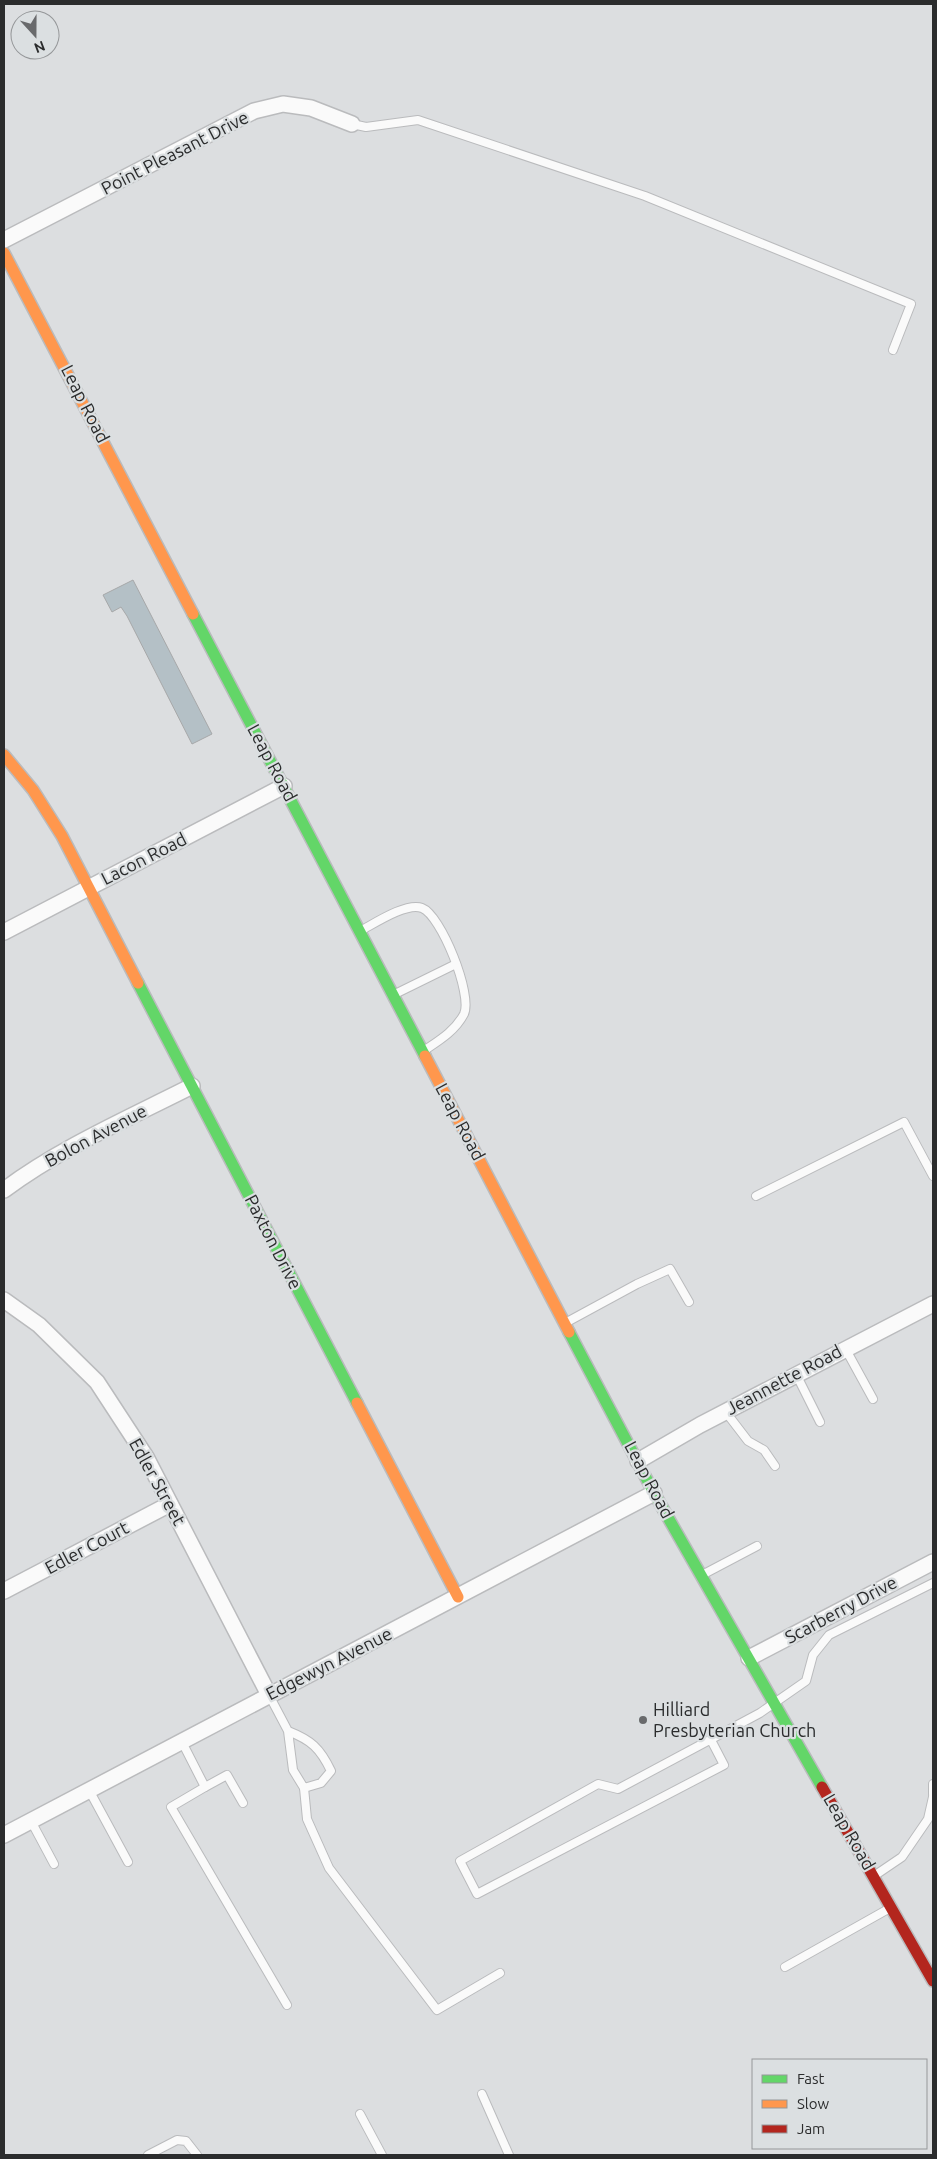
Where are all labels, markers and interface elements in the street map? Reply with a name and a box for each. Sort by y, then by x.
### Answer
north arrow [10,10,60,60]
text: N [32,38,47,56]
street label: Point Pleasant Drive [98,106,252,198]
street label: Leap Road [58,361,114,446]
street label: Leap Road [244,721,302,805]
street label: Lacon Road [97,828,190,888]
street label: Leap Road [432,1080,490,1164]
street label: Bolon Avenue [41,1100,150,1170]
street label: Paxton Drive [241,1191,306,1292]
street label: Jeannette Road [722,1340,845,1418]
street label: Edler Street [126,1435,190,1528]
street label: Leap Road [621,1438,679,1522]
street label: Edler Court [41,1517,132,1577]
street label: Scarberry Drive [781,1571,900,1647]
street label: Edgewyn Avenue [262,1623,395,1704]
place label: Hilliard Presbyterian Church [653,1699,816,1740]
marker: Hilliard Presbyterian Church [637,1714,649,1726]
street label: Leap Road [820,1790,880,1873]
legend [752,2059,927,2149]
text: Fast [797,2070,825,2087]
text: Slow [797,2095,830,2112]
text: Jam [797,2120,825,2137]

